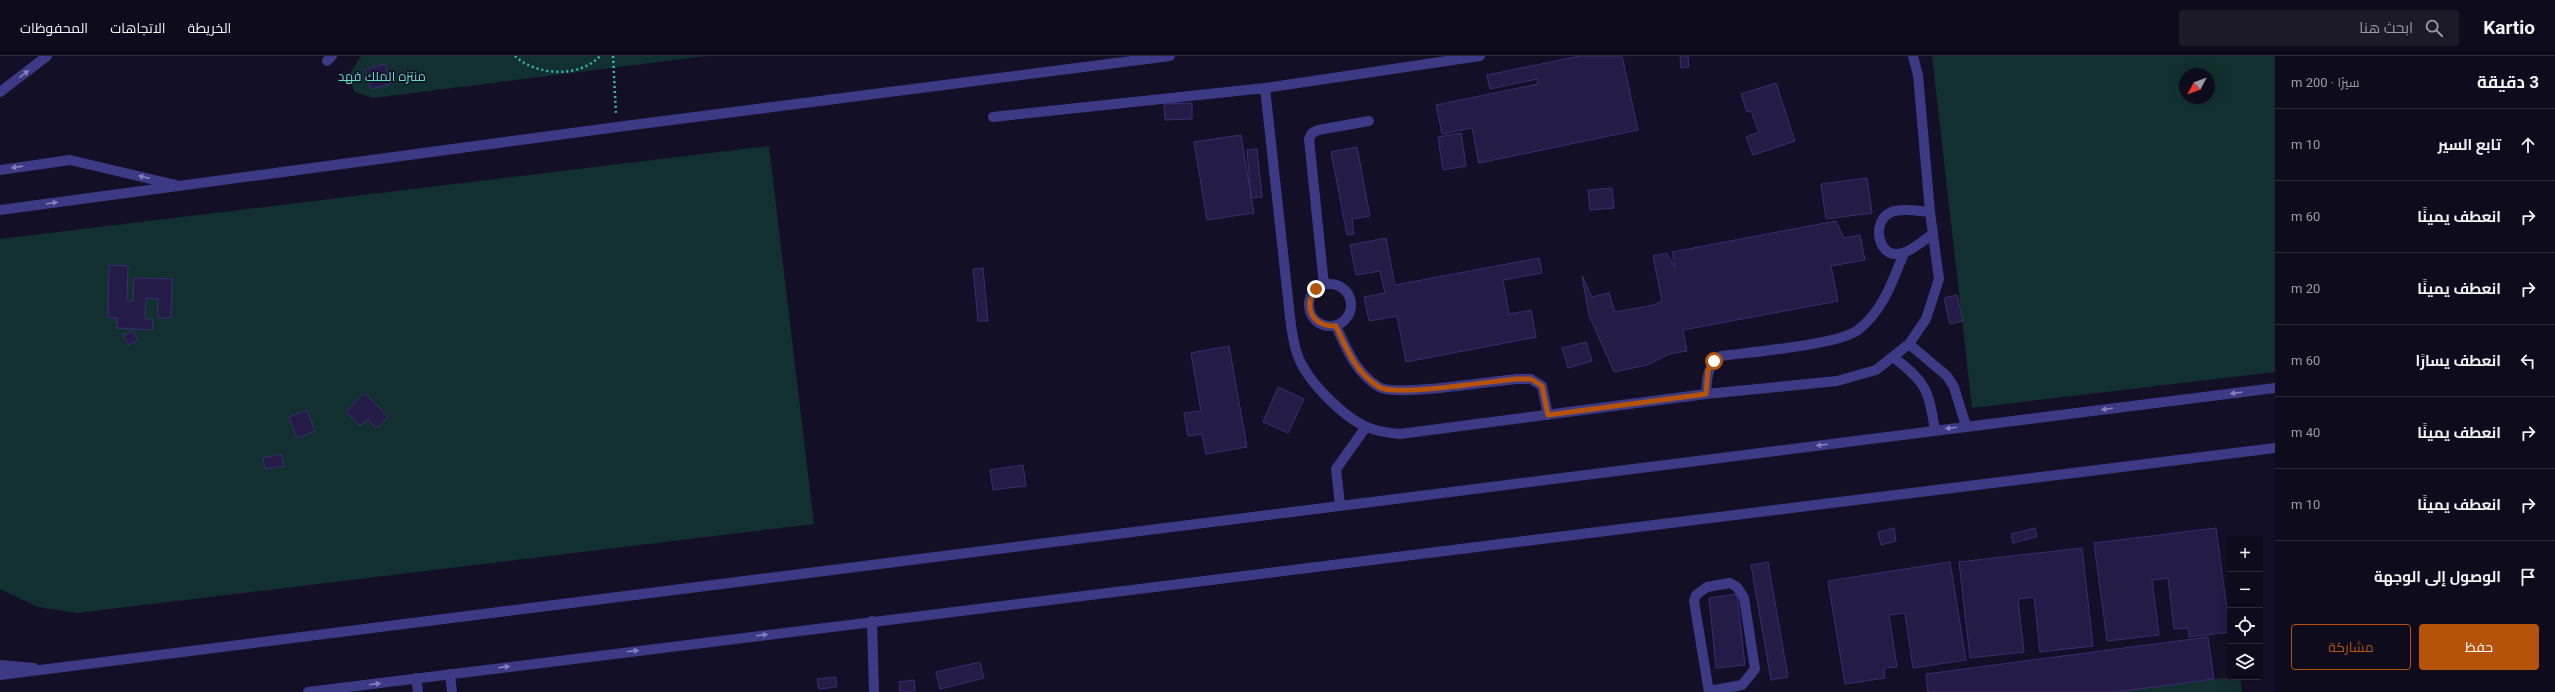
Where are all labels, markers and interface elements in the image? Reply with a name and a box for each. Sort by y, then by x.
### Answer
search box [2179,10,2459,46]
text: Kartio [2483,16,2535,39]
icon: search [2423,17,2445,39]
text: ابحث هنا [2359,19,2413,37]
text: المحفوظات [20,20,88,36]
text: الاتجاهات [110,20,166,36]
text: الخريطة [188,20,231,36]
north arrow [2179,68,2215,104]
park label: منتزه الملك فهد [338,69,426,84]
one-way arrow [18,70,29,78]
text: 3 دقيقة [2477,72,2539,92]
text: سيرًا · 200 m [2291,75,2359,90]
icon: ahead [2517,134,2539,156]
text: تابع السير [2438,136,2501,154]
text: 10 m [2291,137,2320,152]
one-way arrow [10,164,23,170]
one-way arrow [138,174,150,180]
one-way arrow [46,200,59,206]
icon: right [2517,206,2539,228]
text: انعطف يمينًا [2417,208,2501,226]
text: 60 m [2291,209,2320,224]
icon: right [2517,278,2539,300]
route end [1307,280,1325,298]
text: انعطف يمينًا [2417,280,2501,298]
text: 20 m [2291,281,2320,296]
icon: left [2517,350,2539,372]
route start [1705,352,1723,370]
text: انعطف يسارًا [2415,352,2501,370]
text: 60 m [2291,353,2320,368]
one-way arrow [2230,389,2242,396]
one-way arrow [2101,405,2113,412]
icon: right [2517,422,2539,444]
text: انعطف يمينًا [2417,424,2501,442]
one-way arrow [1944,425,1957,431]
text: 40 m [2291,425,2320,440]
one-way arrow [1815,441,1828,448]
icon: right [2517,494,2539,516]
text: انعطف يمينًا [2417,496,2501,514]
text: 10 m [2291,497,2320,512]
map controls [2227,536,2263,680]
button: + [2227,536,2263,572]
icon: arrive [2517,566,2539,588]
text: الوصول إلى الوجهة [2374,568,2501,586]
button: − [2227,572,2263,608]
button: locate [2227,608,2263,644]
button: مشاركة [2291,624,2411,670]
button: حفظ [2419,624,2539,670]
one-way arrow [756,632,768,638]
button: layers [2227,644,2263,680]
one-way arrow [627,648,639,654]
one-way arrow [498,664,510,671]
one-way arrow [369,680,381,687]

